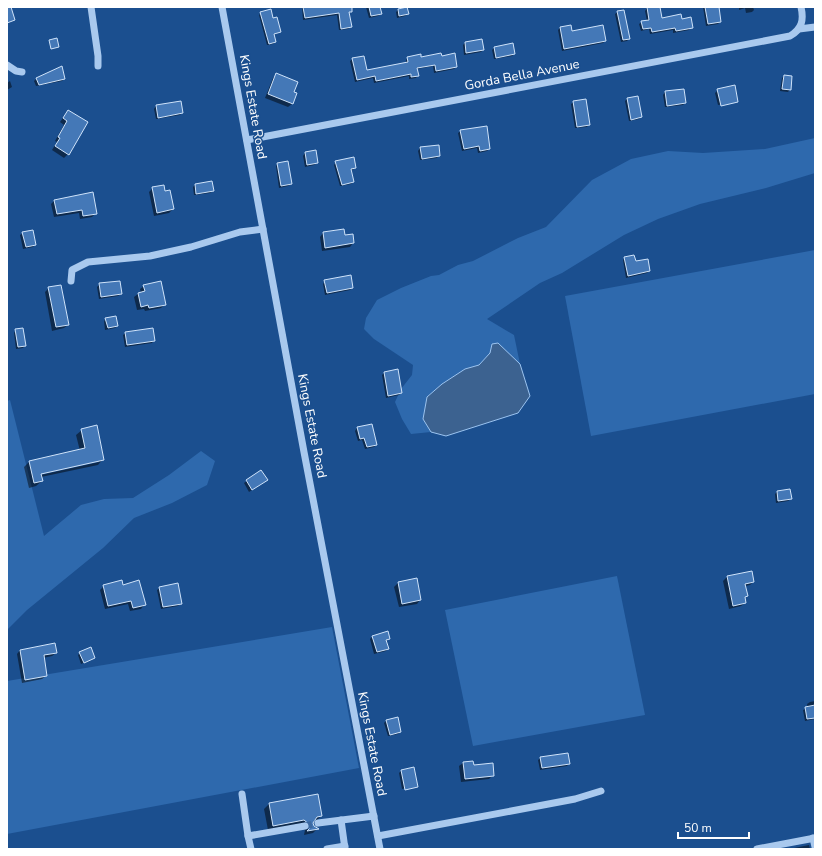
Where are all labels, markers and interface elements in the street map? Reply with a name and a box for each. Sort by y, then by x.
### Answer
street label: Kings Estate Road [235,53,271,161]
street label: Gorda Bella Avenue [463,55,581,95]
street label: Kings Estate Road [293,372,331,480]
street label: Kings Estate Road [353,690,391,798]
scale bar [678,814,749,840]
text: 50 m [684,820,712,836]

